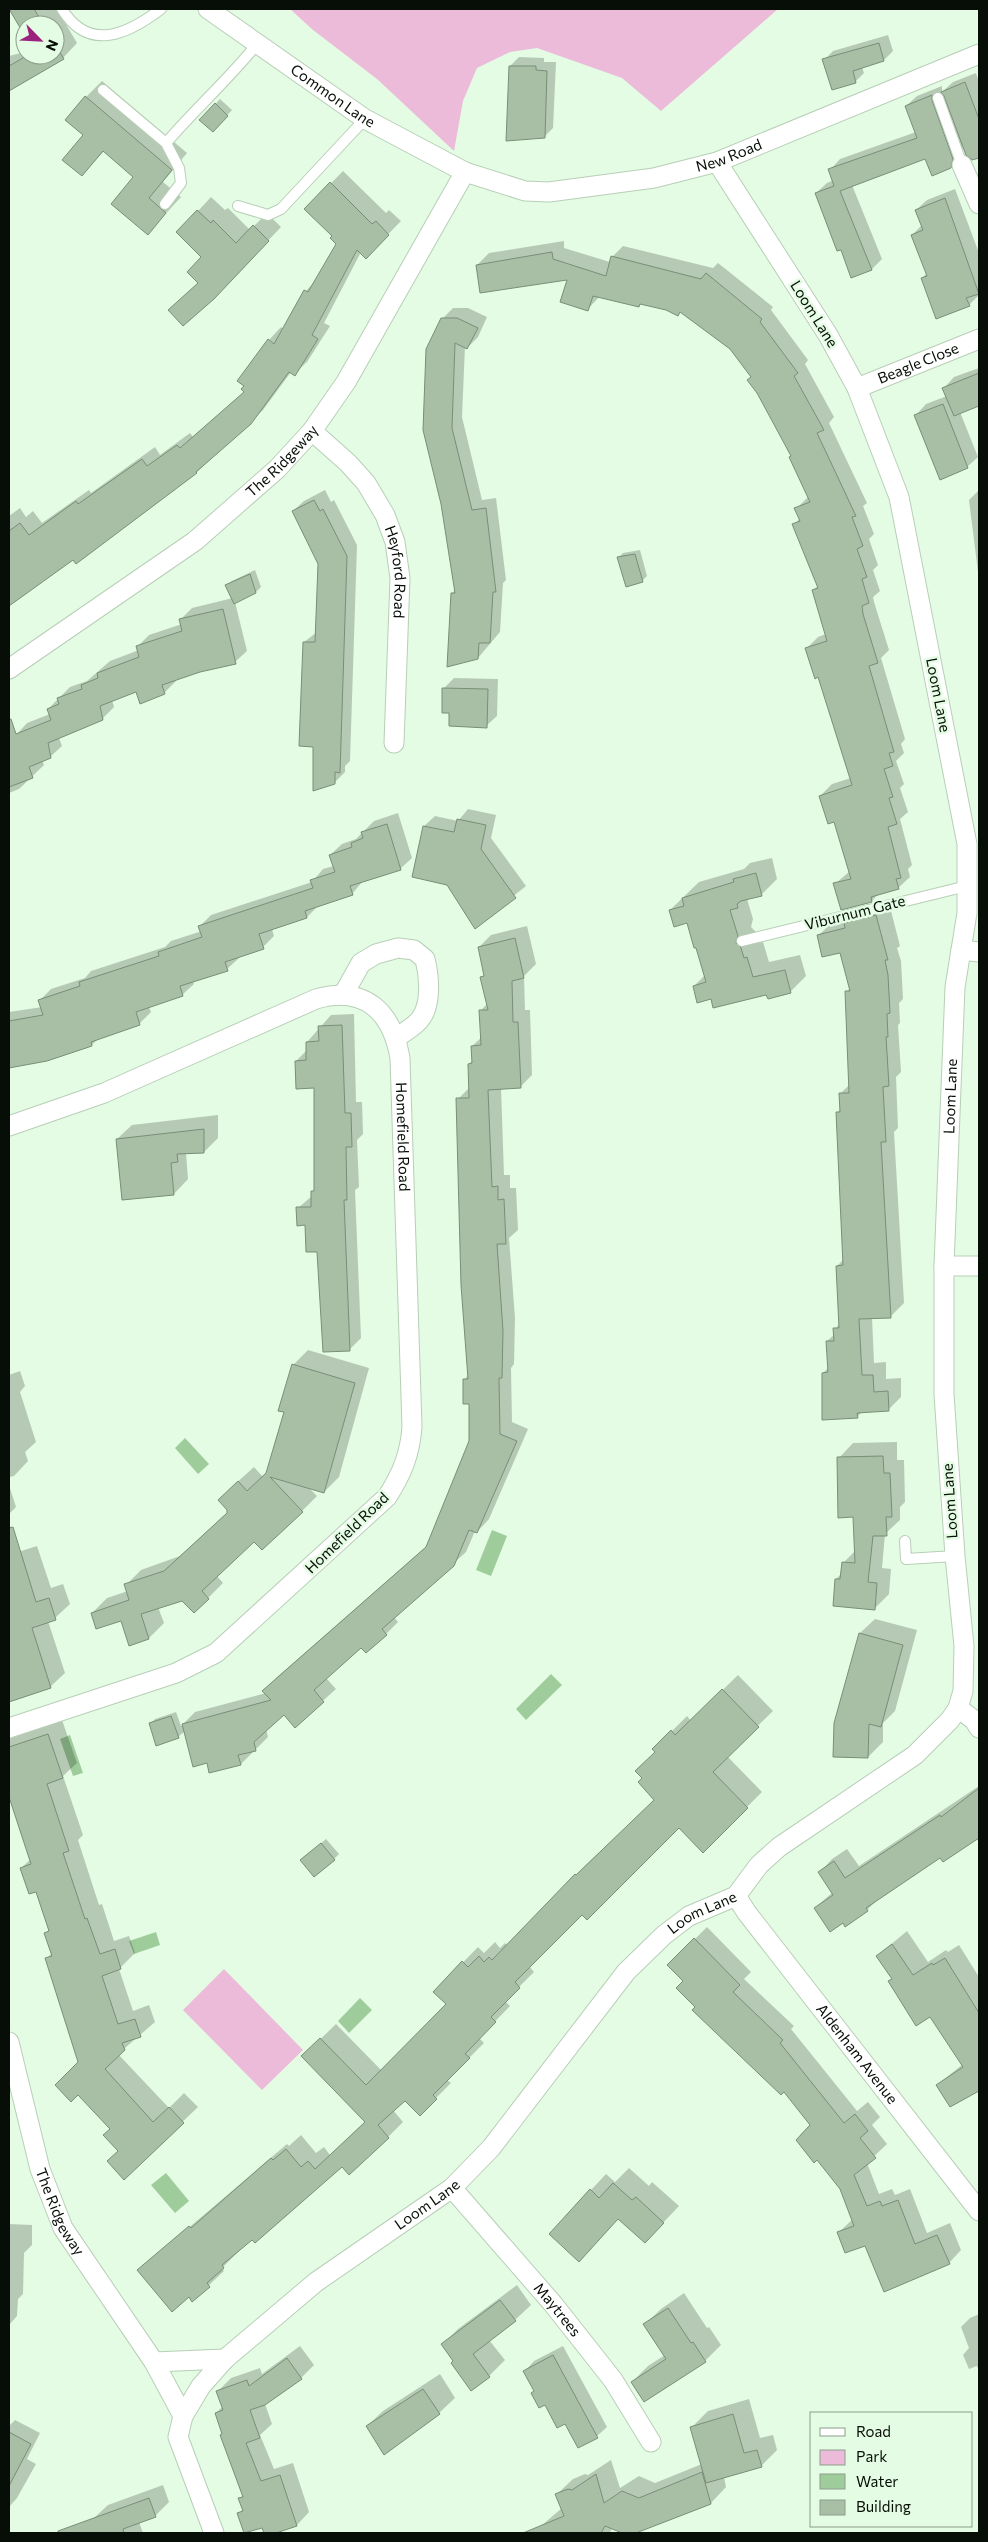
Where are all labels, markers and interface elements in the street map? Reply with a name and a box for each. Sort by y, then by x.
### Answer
north arrow [15,15,65,65]
text: N [42,37,62,54]
street label: Common Lane [287,60,378,131]
street label: New Road [694,135,764,175]
street label: Loom Lane [787,277,843,350]
street label: Beagle Close [875,338,961,387]
street label: The Ridgeway [242,421,321,500]
street label: Heyford Road [382,523,410,619]
street label: Loom Lane [923,656,955,734]
street label: Viburnum Gate [803,891,907,933]
street label: Loom Lane [939,1058,960,1134]
street label: Homefield Road [393,1082,414,1192]
street label: Loom Lane [937,1463,961,1539]
street label: Homefield Road [301,1488,392,1577]
street label: Loom Lane [663,1887,739,1937]
street label: Aldenham Avenue [813,2000,902,2107]
street label: The Ridgeway [33,2165,89,2259]
street label: Loom Lane [391,2175,463,2233]
street label: Maytrees [531,2279,585,2340]
legend [810,2412,973,2527]
text: Road [856,2422,891,2440]
text: Park [856,2447,887,2465]
text: Water [856,2472,898,2490]
text: Building [856,2497,911,2515]

